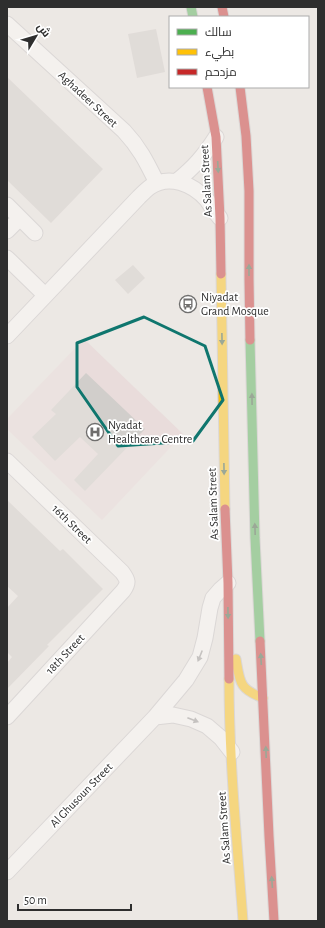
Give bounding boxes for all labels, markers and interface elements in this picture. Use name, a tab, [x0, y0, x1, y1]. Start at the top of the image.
north arrow	[16, 16, 56, 56]
legend	[169, 16, 309, 88]
text: ش	[34, 21, 52, 40]
text: سالك	[205, 26, 232, 38]
text: بطيء	[205, 46, 234, 62]
text: مزدحم	[205, 66, 237, 80]
street label: Aghadeer Street	[56, 69, 120, 129]
street label: As Salam Street	[198, 144, 214, 218]
one-way arrow	[214, 161, 221, 173]
one-way arrow	[246, 263, 252, 276]
place label: Niyadat Grand Mosque	[201, 291, 269, 317]
bus stop icon: Niyadat Grand Mosque	[178, 294, 198, 314]
one-way arrow	[219, 333, 225, 346]
one-way arrow	[248, 393, 255, 405]
place label: Nyadat Healthcare Centre	[108, 419, 192, 445]
hospital icon: Nyadat Healthcare Centre	[85, 422, 105, 442]
one-way arrow	[221, 463, 227, 476]
street label: As Salam Street	[206, 467, 220, 540]
street label: 16th Street	[50, 502, 94, 546]
one-way arrow	[252, 522, 258, 535]
one-way arrow	[225, 607, 232, 619]
street label: 18th Street	[44, 631, 87, 676]
one-way arrow	[196, 650, 202, 662]
one-way arrow	[258, 653, 265, 665]
one-way arrow	[187, 718, 199, 724]
one-way arrow	[262, 746, 269, 758]
street label: Al Ghusoun Street	[47, 760, 115, 829]
street label: As Salam Street	[215, 791, 233, 865]
one-way arrow	[268, 876, 275, 888]
scale bar	[18, 886, 131, 912]
text: 50 m	[24, 894, 47, 906]

